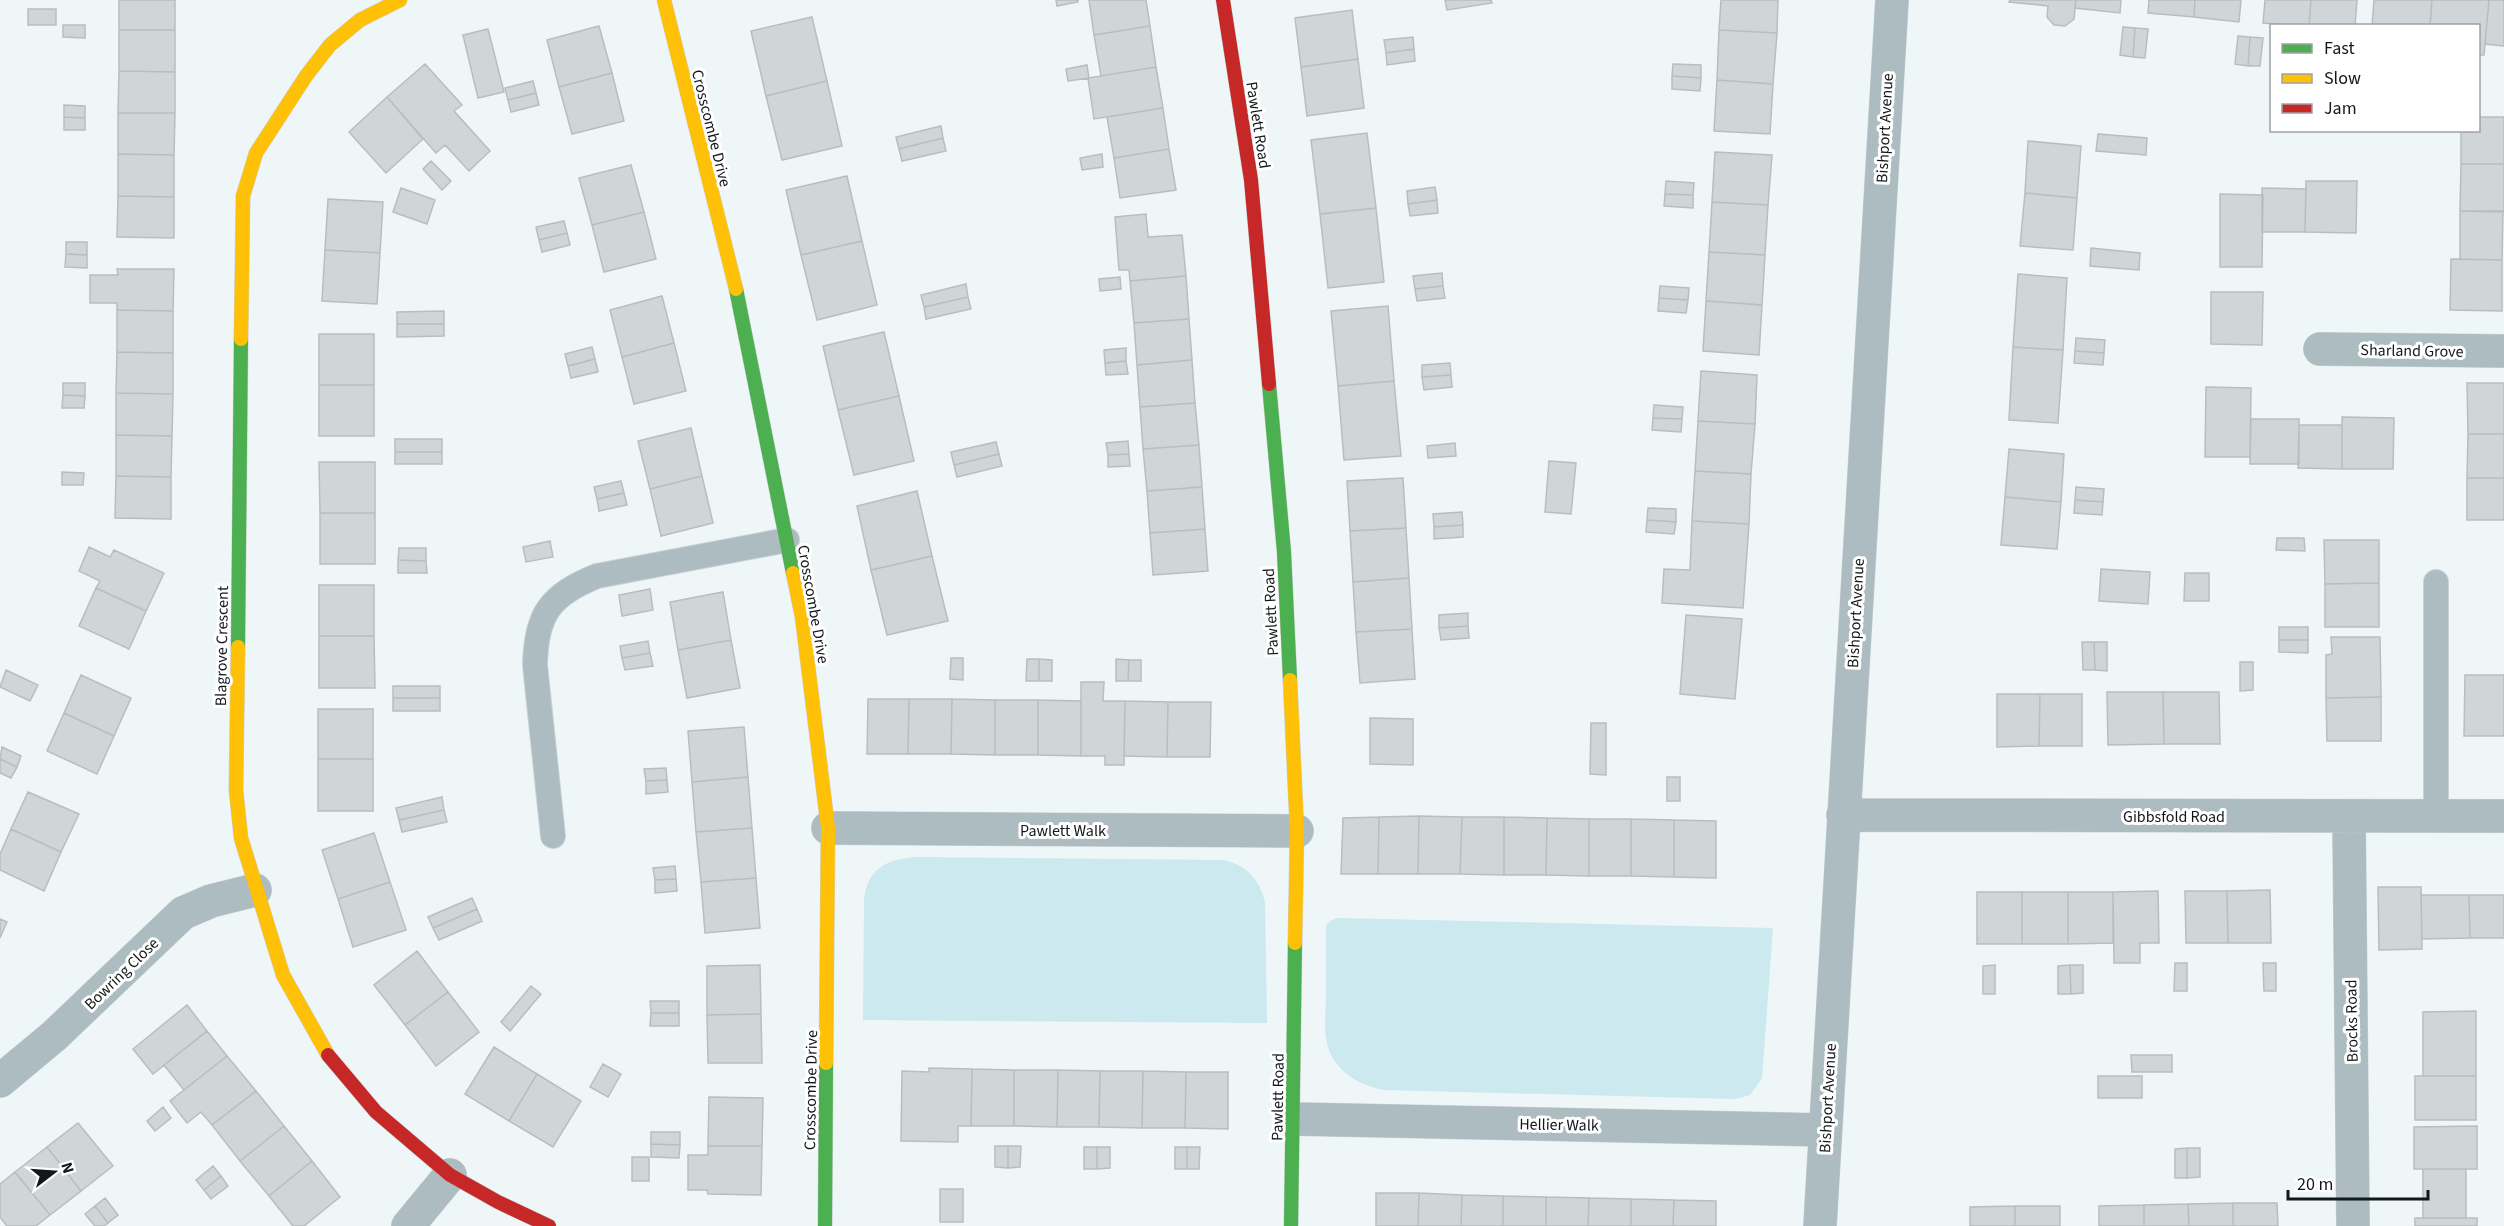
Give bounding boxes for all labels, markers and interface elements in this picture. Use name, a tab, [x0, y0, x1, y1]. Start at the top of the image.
legend	[2270, 24, 2480, 132]
text: Fast	[2324, 36, 2355, 61]
text: Slow	[2324, 66, 2361, 91]
street label: Crosscombe Drive	[686, 67, 736, 189]
street label: Bishport Avenue	[1871, 73, 1899, 183]
street label: Pawlett Road	[1240, 80, 1276, 170]
text: Jam	[2324, 96, 2357, 121]
street label: Sharland Grove	[2360, 339, 2464, 363]
street label: Crosscombe Drive	[792, 543, 834, 665]
street label: Bishport Avenue	[1842, 558, 1870, 668]
street label: Pawlett Road	[1258, 568, 1284, 656]
street label: Blagrove Crescent	[210, 585, 234, 706]
street label: Gibbsfold Road	[2123, 806, 2225, 828]
street label: Pawlett Walk	[1020, 820, 1106, 842]
street label: Bowring Close	[80, 933, 164, 1015]
street label: Brocks Road	[2340, 979, 2364, 1063]
street label: Crosscombe Drive	[799, 1030, 823, 1150]
street label: Bishport Avenue	[1814, 1043, 1842, 1153]
street label: Pawlett Road	[1266, 1053, 1290, 1141]
street label: Hellier Walk	[1519, 1113, 1599, 1137]
north arrow	[24, 1142, 84, 1202]
text: N	[55, 1160, 79, 1176]
scale bar	[2288, 1163, 2428, 1201]
text: 20 m	[2297, 1172, 2333, 1197]

